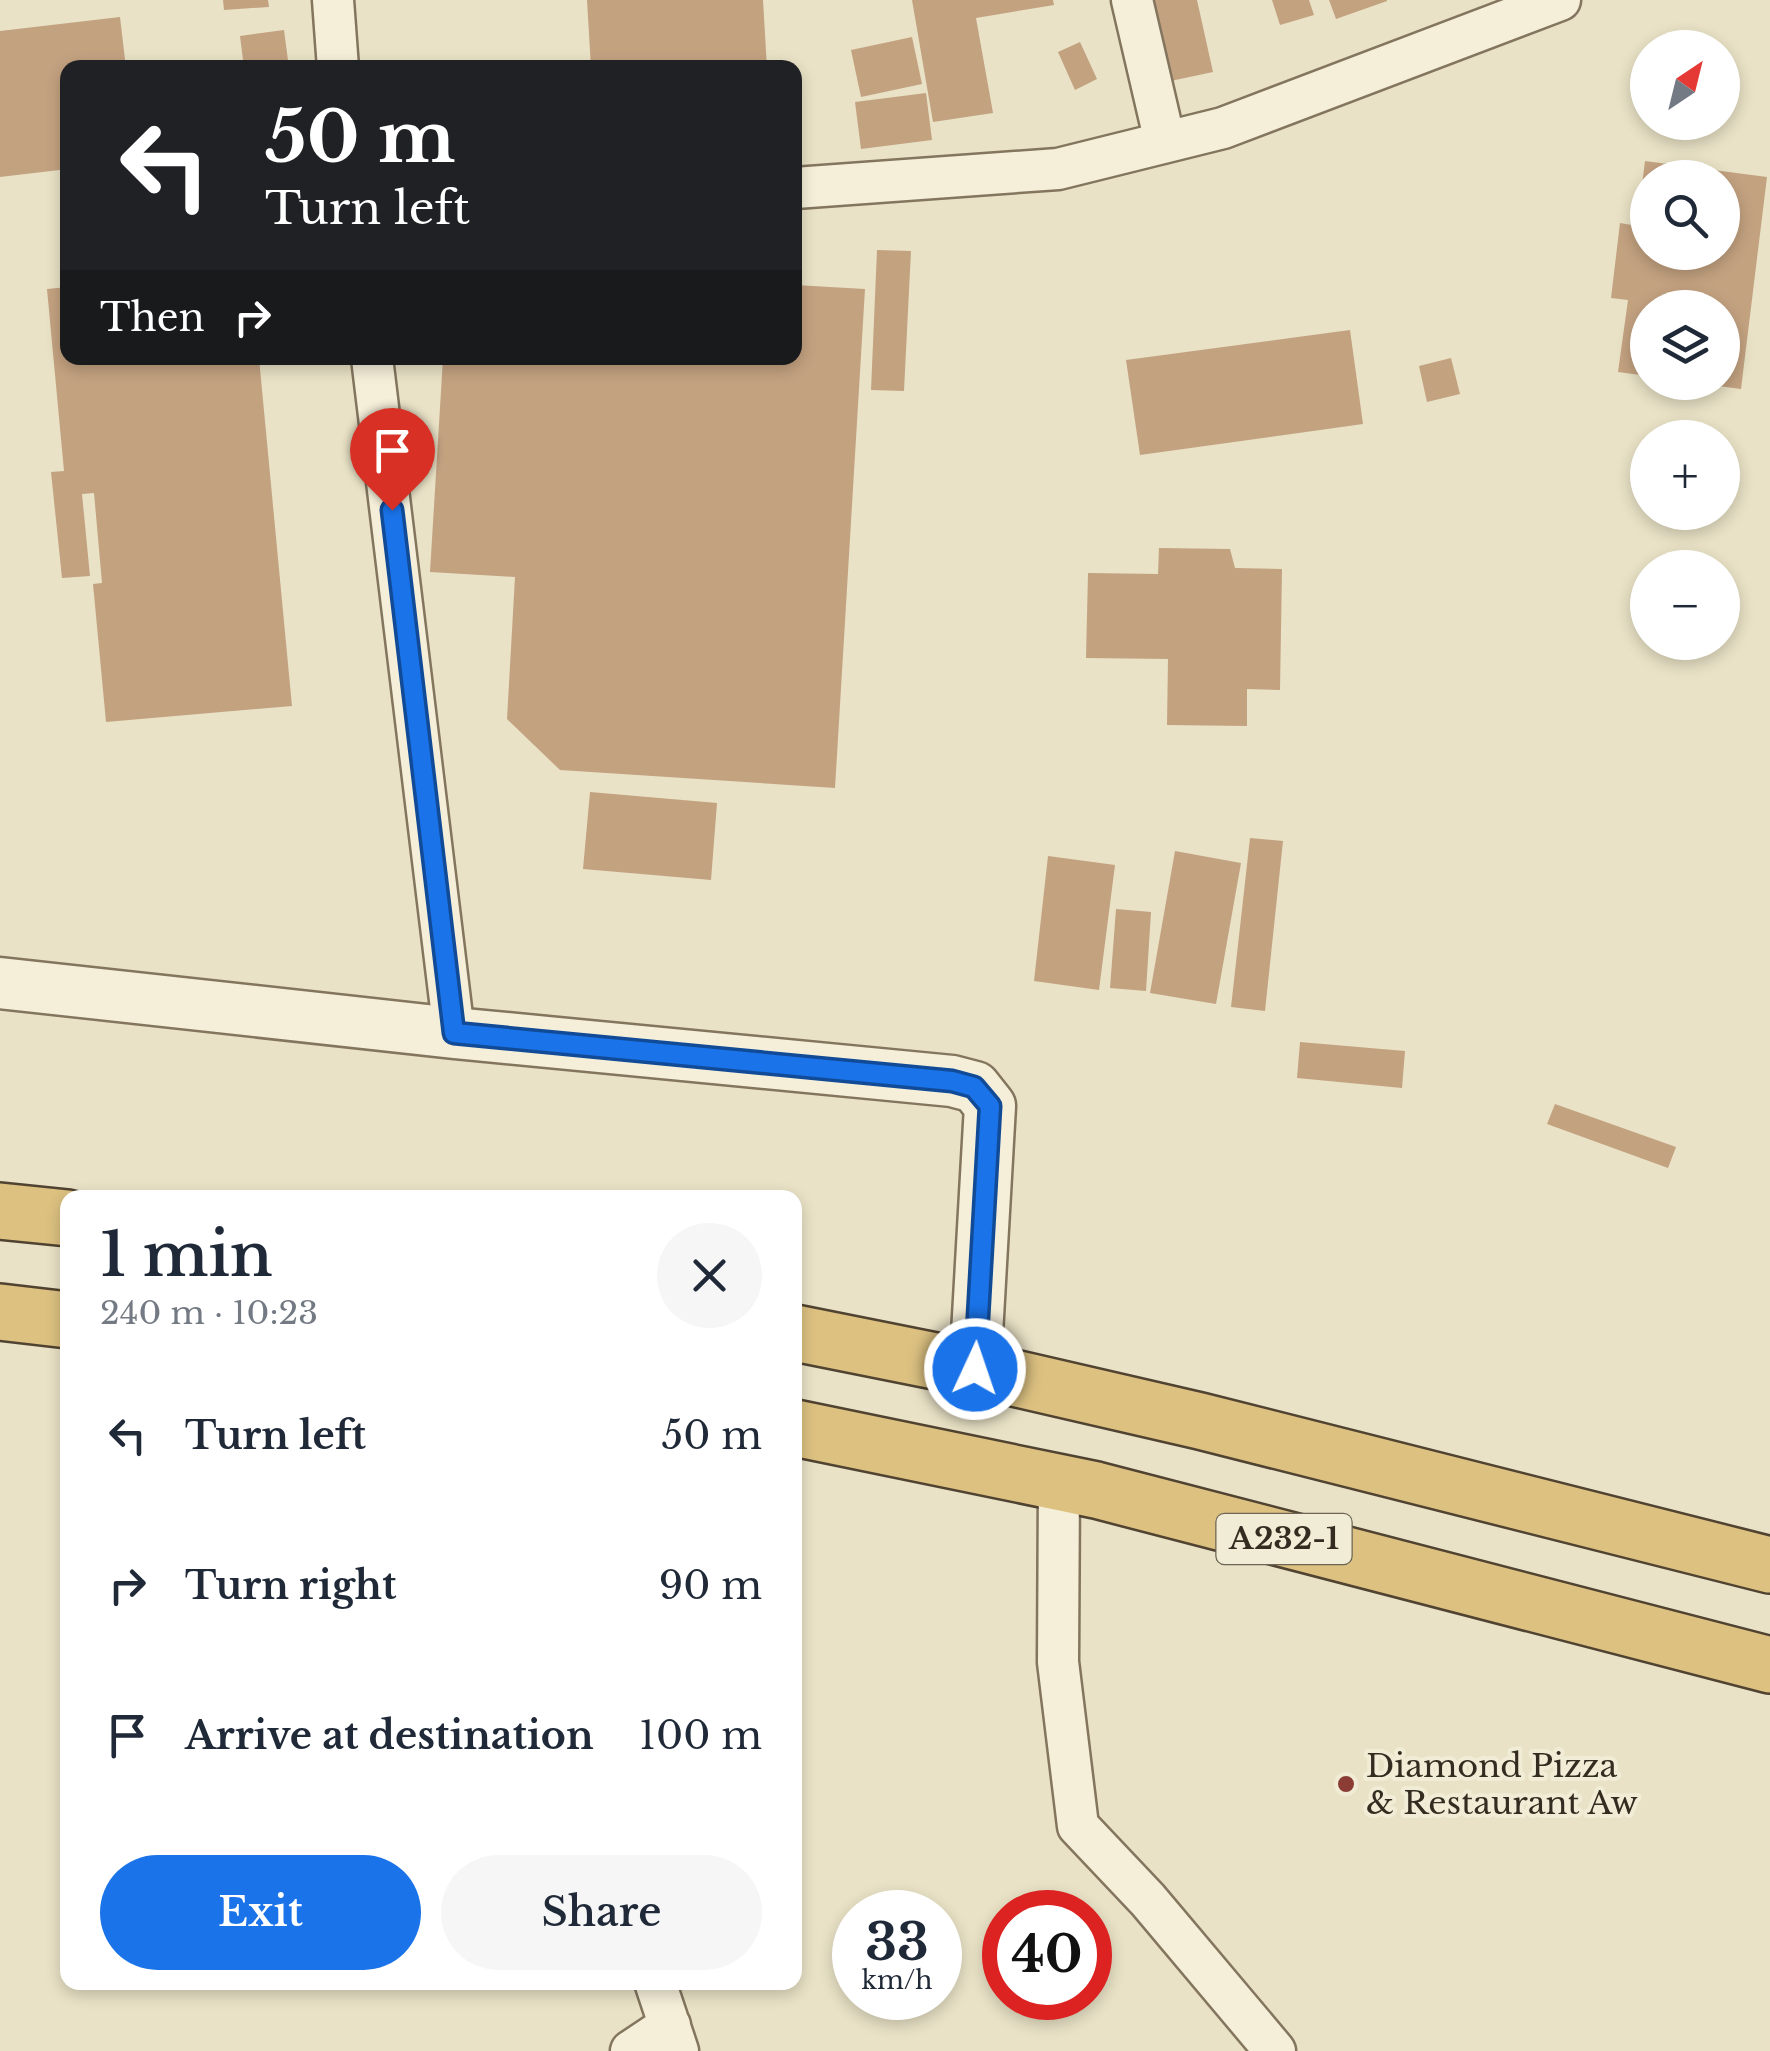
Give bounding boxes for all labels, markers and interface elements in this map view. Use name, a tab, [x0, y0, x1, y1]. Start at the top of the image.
north arrow	[1630, 30, 1740, 140]
map controls	[1630, 30, 1740, 660]
text: 50 m	[265, 94, 456, 181]
icon: left	[100, 100, 230, 230]
button: search	[1630, 160, 1740, 270]
text: Turn left	[265, 180, 470, 236]
icon: right	[225, 290, 280, 345]
button: layers	[1630, 290, 1740, 400]
text: Then	[100, 294, 205, 341]
pin	[350, 408, 435, 511]
button: +	[1630, 420, 1740, 530]
icon: arrive	[365, 423, 420, 478]
button: −	[1630, 550, 1740, 660]
text: 1 min	[100, 1218, 273, 1292]
button: close	[657, 1223, 762, 1328]
text: 240 m · 10:23	[100, 1293, 318, 1333]
position arrow	[923, 1317, 1027, 1421]
icon: left	[100, 1408, 155, 1463]
text: Turn left	[185, 1412, 366, 1459]
text: 50 m	[662, 1412, 762, 1459]
road number: A232-1	[1216, 1514, 1352, 1564]
icon: right	[100, 1558, 155, 1613]
text: Turn right	[185, 1562, 396, 1609]
text: 90 m	[659, 1562, 762, 1609]
icon: arrive	[100, 1708, 155, 1763]
text: Arrive at destination	[185, 1712, 594, 1759]
text: 100 m	[639, 1712, 762, 1759]
place label: Diamond Pizza & Restaurant Aw	[1366, 1746, 1638, 1823]
marker: Diamond Pizza & Restaurant Aw	[1335, 1773, 1357, 1795]
button: Exit	[100, 1855, 421, 1970]
button: Share	[441, 1855, 762, 1970]
speed limit sign: 40	[982, 1890, 1112, 2020]
text: 33	[865, 1911, 929, 1974]
text: km/h	[862, 1965, 932, 1996]

